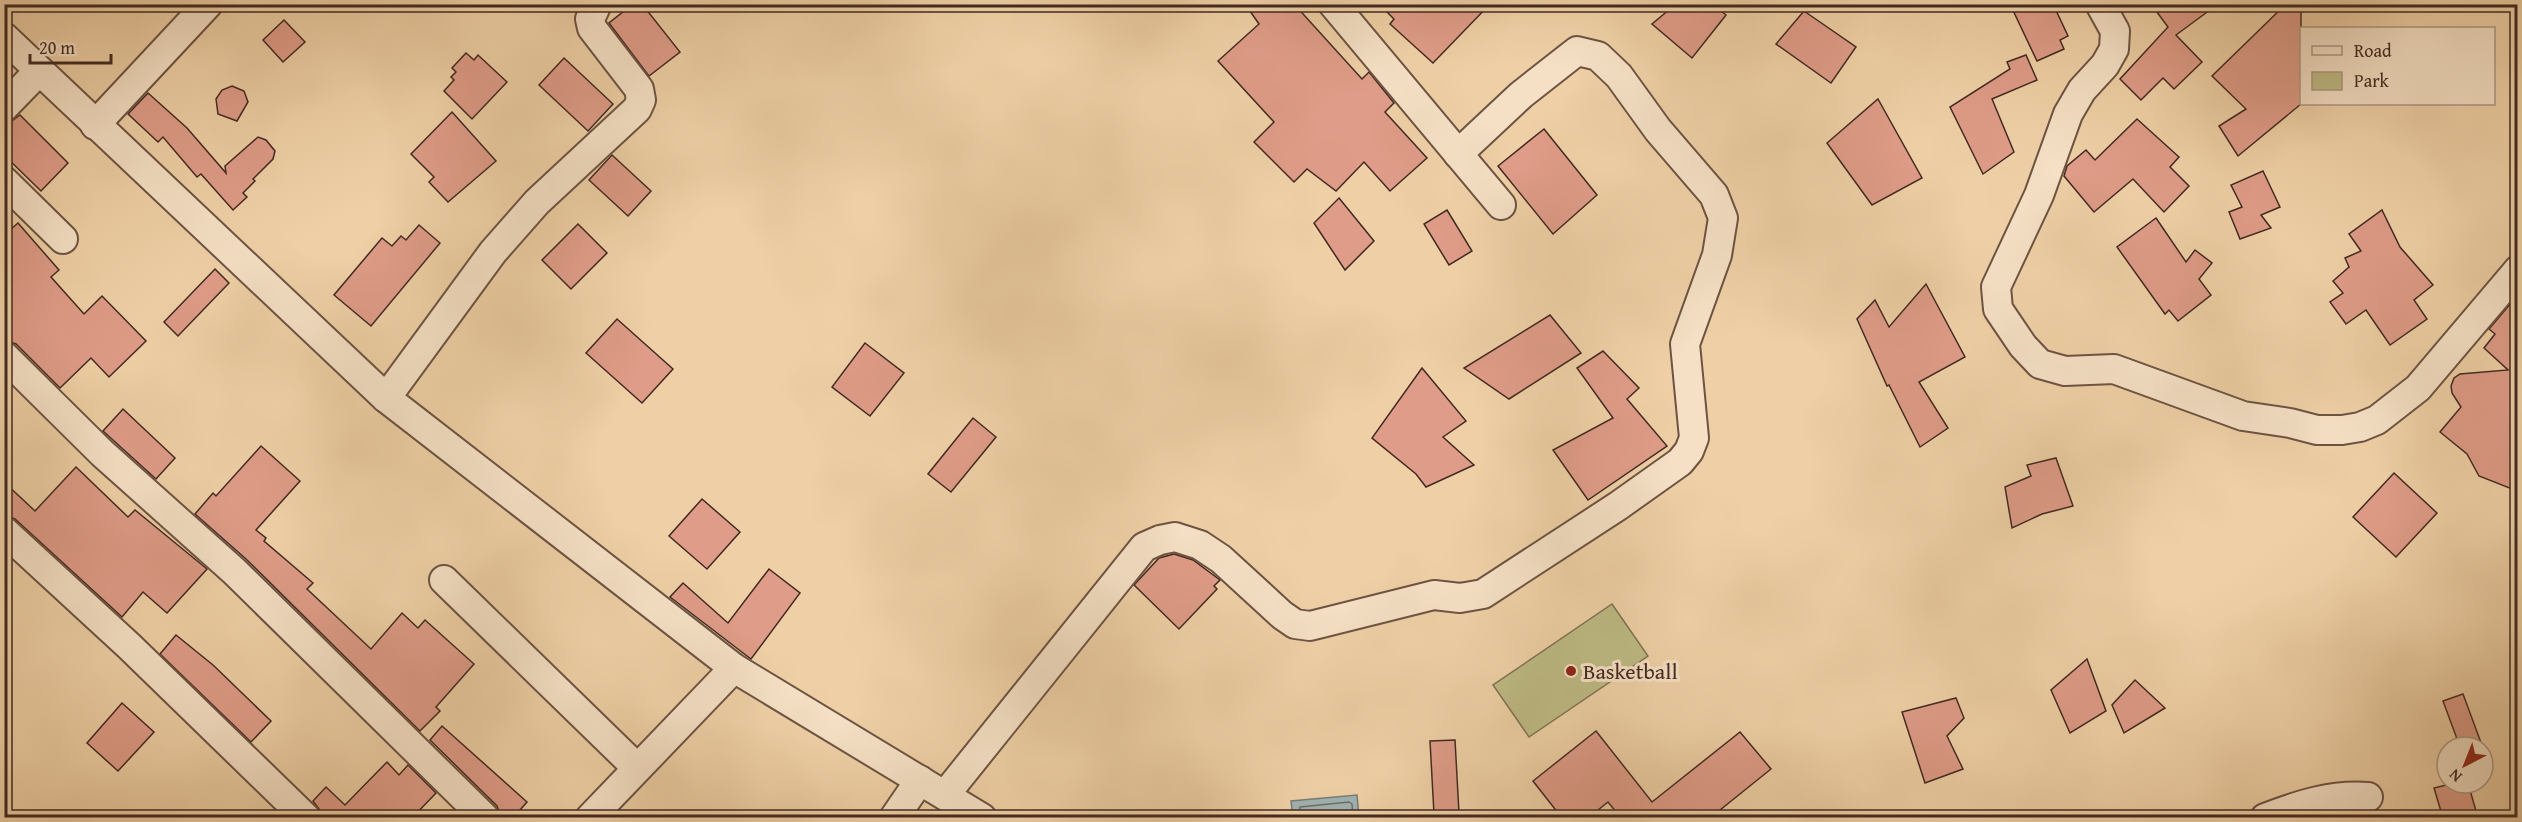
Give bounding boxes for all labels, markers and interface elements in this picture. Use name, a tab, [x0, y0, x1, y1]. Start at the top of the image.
scale bar	[30, 27, 111, 65]
legend	[2300, 27, 2495, 105]
text: 20 m	[39, 34, 75, 61]
text: Road	[2354, 37, 2392, 64]
text: Park	[2354, 67, 2390, 94]
place label: Basketball	[1583, 655, 1678, 687]
marker: Basketball	[1564, 664, 1578, 678]
north arrow	[2435, 735, 2495, 795]
text: N	[2443, 763, 2467, 789]

